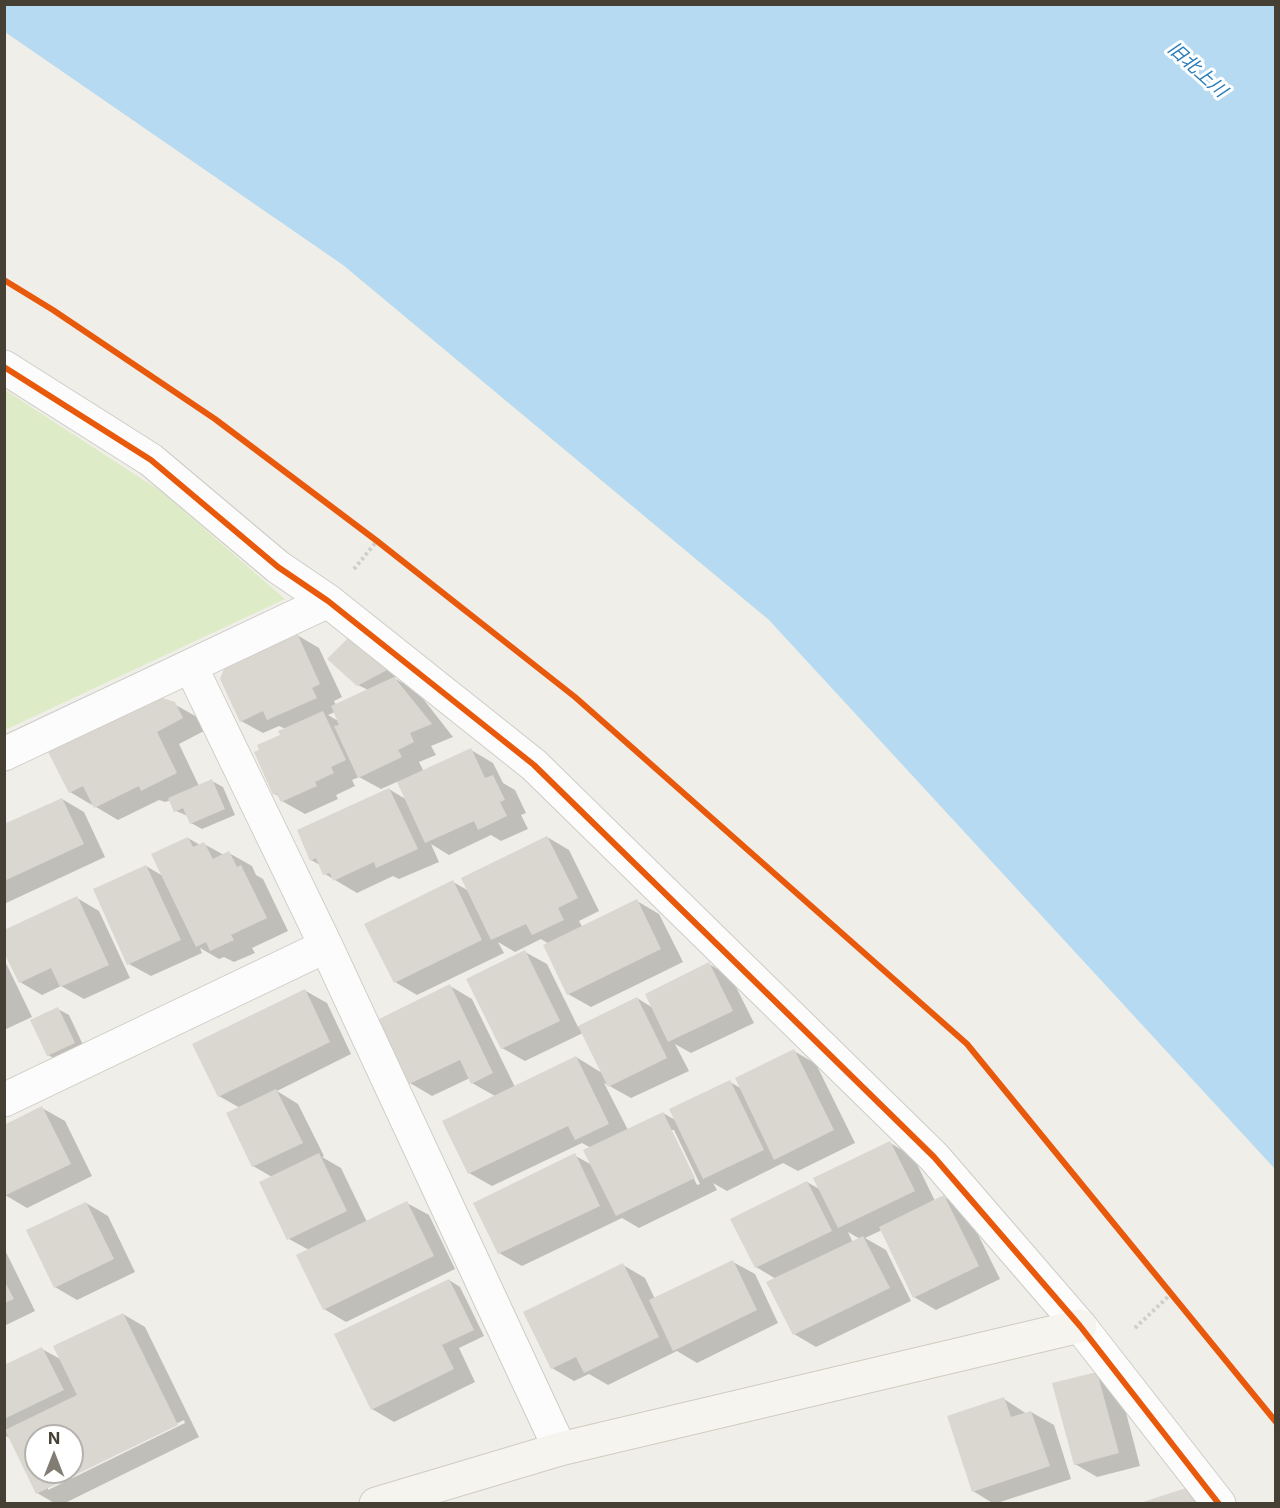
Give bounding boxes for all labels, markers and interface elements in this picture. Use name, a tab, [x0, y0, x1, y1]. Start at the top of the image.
water label: 旧北上川	[1163, 38, 1231, 102]
north arrow	[24, 1424, 84, 1484]
text: N	[48, 1428, 60, 1448]

